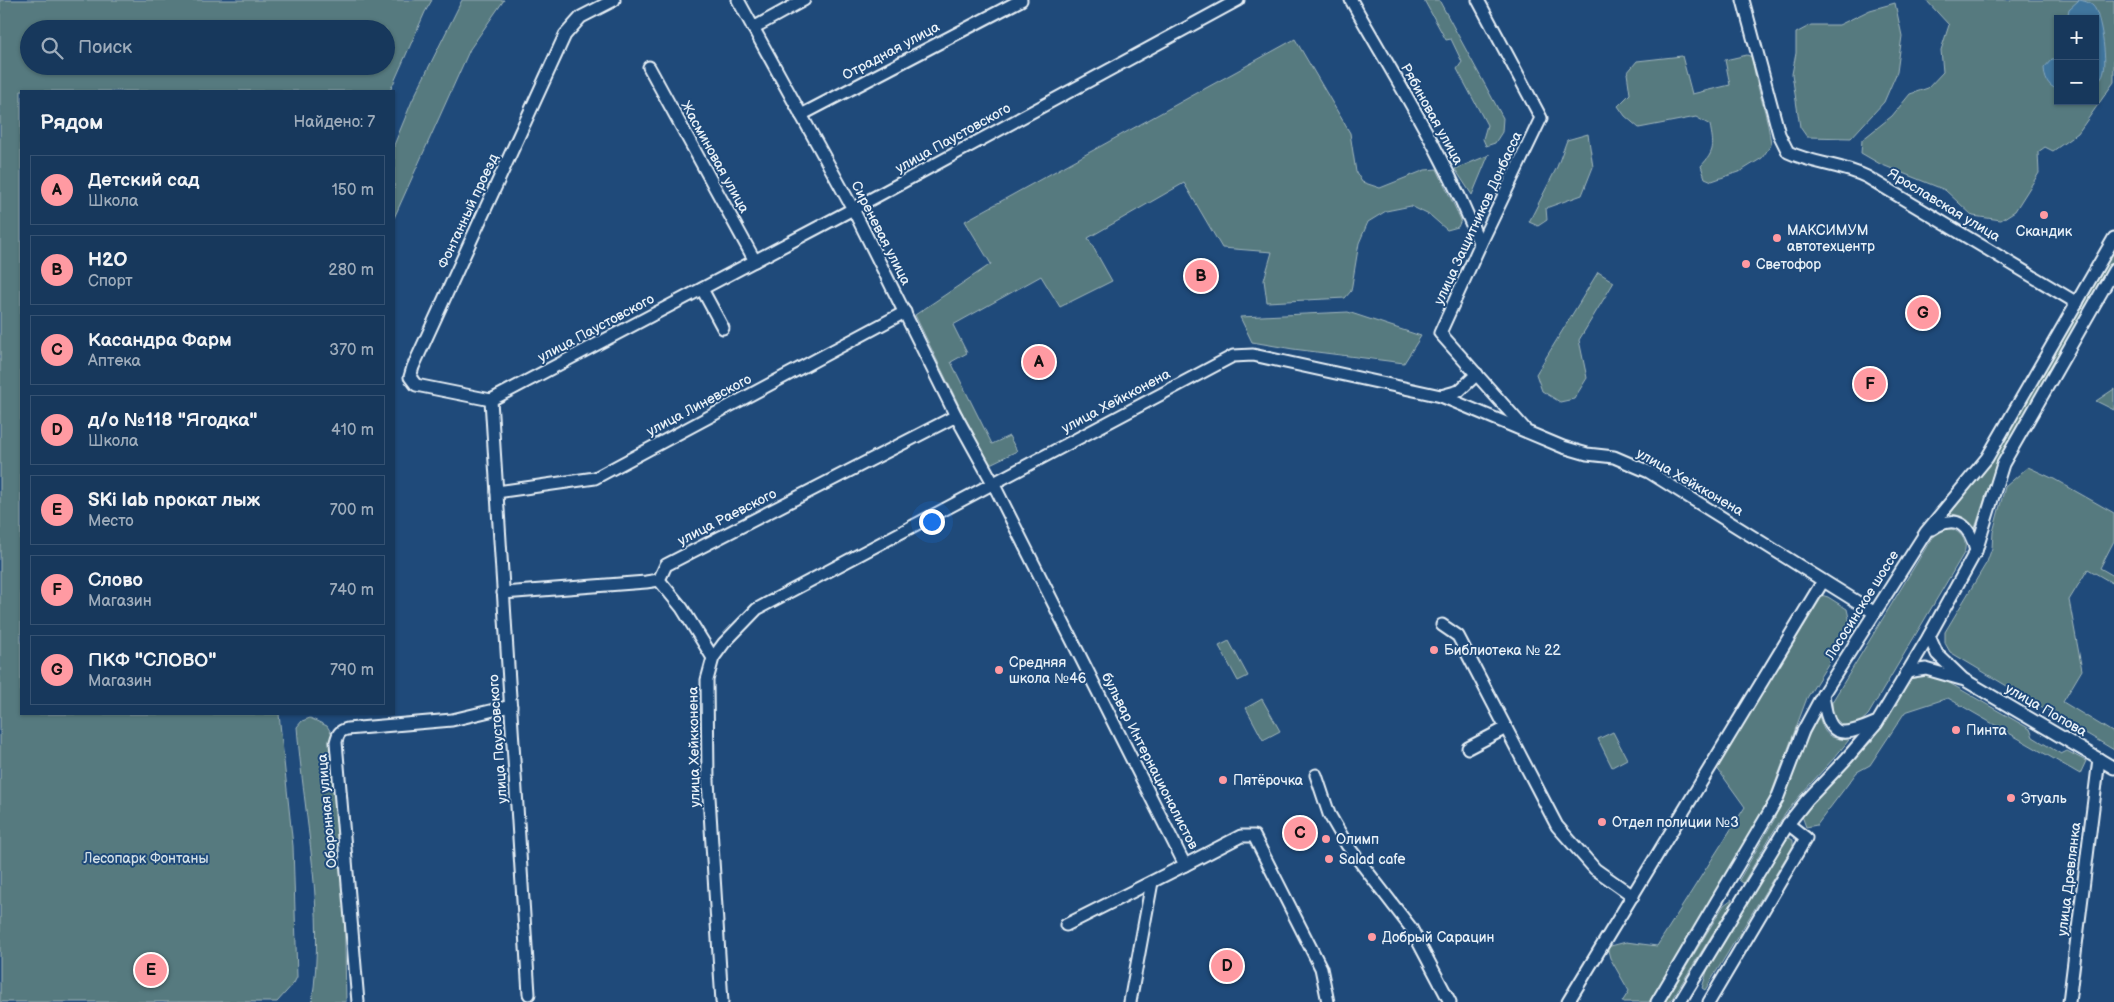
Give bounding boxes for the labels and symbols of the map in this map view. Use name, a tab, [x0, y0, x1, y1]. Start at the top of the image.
street label: Отрадная улица	[839, 18, 943, 84]
street label: Рябиновая улица	[1397, 60, 1467, 168]
street label: Жасминовая улица	[677, 98, 753, 217]
street label: улица Паустовского	[892, 99, 1014, 177]
street label: улица Защитников Донбасса	[1430, 128, 1526, 307]
street label: Фонтанный проезд	[434, 151, 502, 271]
street label: Ярославская улица	[1885, 165, 2004, 246]
street label: Сиреневая улица	[847, 178, 915, 289]
marker: Скандик	[2038, 209, 2050, 221]
place label: МАКСИМУМ автотехцентр	[1787, 222, 1875, 255]
place label: Скандик	[2016, 223, 2073, 240]
marker: МАКСИМУМ автотехцентр	[1771, 232, 1783, 244]
place label: Светофор	[1756, 256, 1821, 273]
pin: B	[1185, 257, 1217, 295]
marker: Светофор	[1740, 258, 1752, 270]
street label: улица Паустовского	[535, 290, 657, 366]
pin: G	[1907, 294, 1939, 332]
pin: A	[1023, 343, 1055, 381]
street label: улица Хейкконена	[1059, 365, 1174, 437]
pin: F	[1854, 365, 1886, 403]
street label: улица Линевского	[644, 370, 754, 440]
street label: улица Хейкконена	[1633, 444, 1747, 520]
street label: улица Раевского	[675, 485, 779, 549]
your location	[919, 509, 945, 535]
street label: Лососинское шоссе	[1821, 547, 1903, 664]
place label: Библиотека № 22	[1444, 642, 1562, 659]
marker: Библиотека № 22	[1428, 644, 1440, 656]
place label: Средняя школа №46	[1009, 654, 1087, 687]
marker: Средняя школа №46	[993, 664, 1005, 676]
street label: бульвар Интернационалистов	[1098, 670, 1202, 853]
street label: улица Паустовского	[485, 674, 511, 804]
street label: улица Попова	[2002, 680, 2090, 741]
street label: улица Хейкконена	[684, 686, 704, 807]
place label: Пинта	[1966, 722, 2007, 739]
marker: Пинта	[1950, 724, 1962, 736]
street label: Оборонная улица	[313, 752, 340, 869]
place label: Пятёрочка	[1233, 772, 1304, 789]
marker: Пятёрочка	[1217, 774, 1229, 786]
place label: Этуаль	[2021, 790, 2067, 807]
marker: Этуаль	[2005, 792, 2017, 804]
pin: C	[1284, 814, 1316, 852]
place label: Отдел полиции №3	[1612, 814, 1739, 831]
marker: Отдел полиции №3	[1596, 816, 1608, 828]
street label: улица Древлянка	[2054, 820, 2085, 937]
place label: Олимп	[1336, 831, 1379, 848]
marker: Олимп	[1320, 833, 1332, 845]
park label: Лесопарк Фонтаны	[83, 850, 208, 867]
place label: Salad cafe	[1339, 851, 1406, 868]
marker: Salad cafe	[1323, 853, 1335, 865]
place label: Добрый Сарацин	[1382, 929, 1495, 946]
marker: Добрый Сарацин	[1366, 931, 1378, 943]
pin: D	[1211, 947, 1243, 985]
pin: E	[135, 951, 167, 989]

